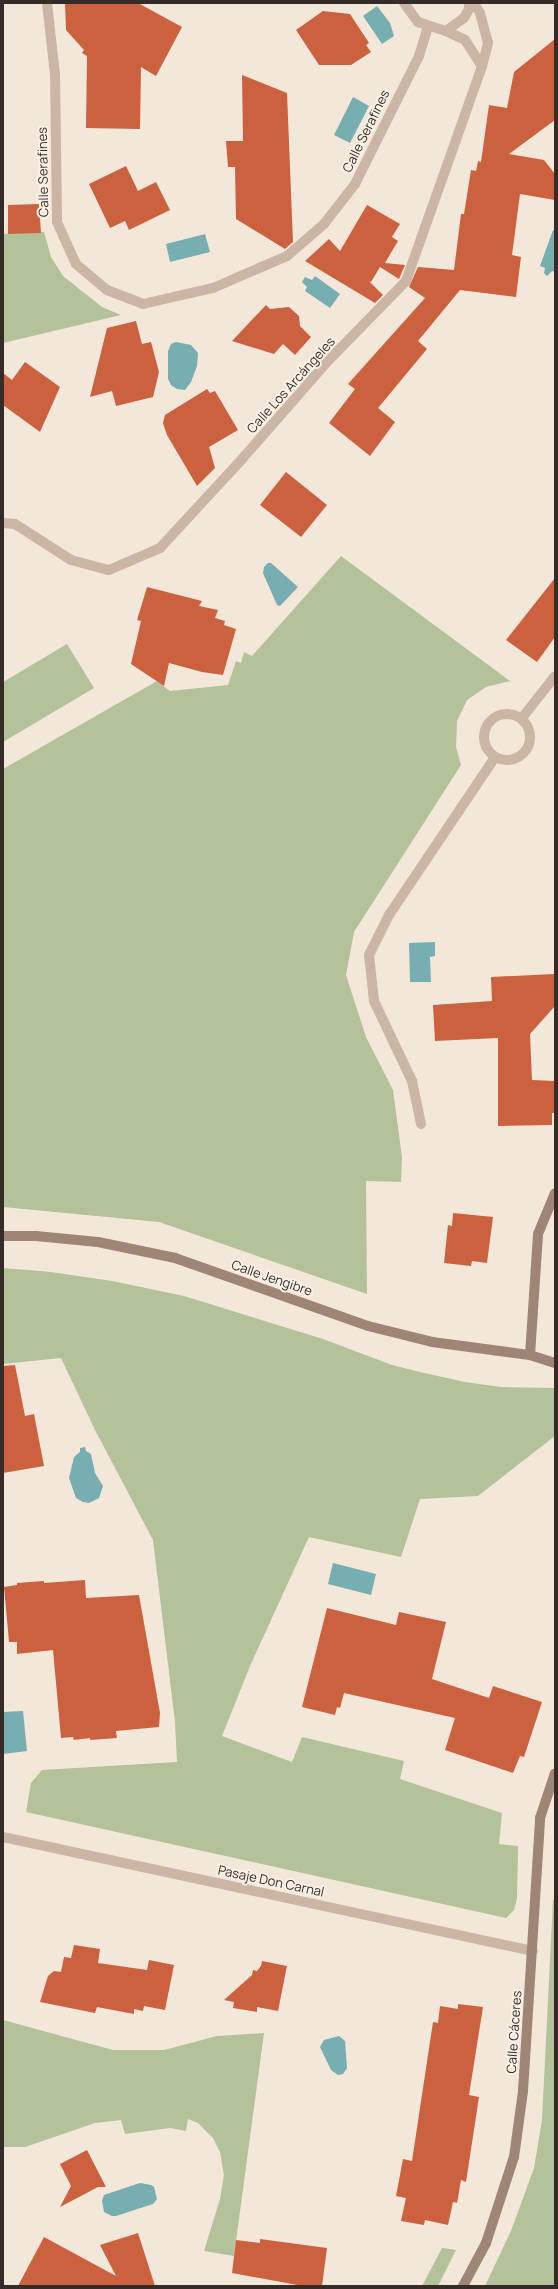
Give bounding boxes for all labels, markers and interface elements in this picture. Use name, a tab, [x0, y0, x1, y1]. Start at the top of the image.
street label: Calle Serafines	[339, 87, 393, 175]
street label: Calle Serafines	[34, 127, 52, 217]
street label: Calle Los Arcángeles	[244, 334, 338, 436]
street label: Calle Jengibre	[230, 1257, 314, 1299]
street label: Pasaje Don Carnal	[216, 1862, 326, 1900]
street label: Calle Cáceres	[503, 1990, 525, 2074]

